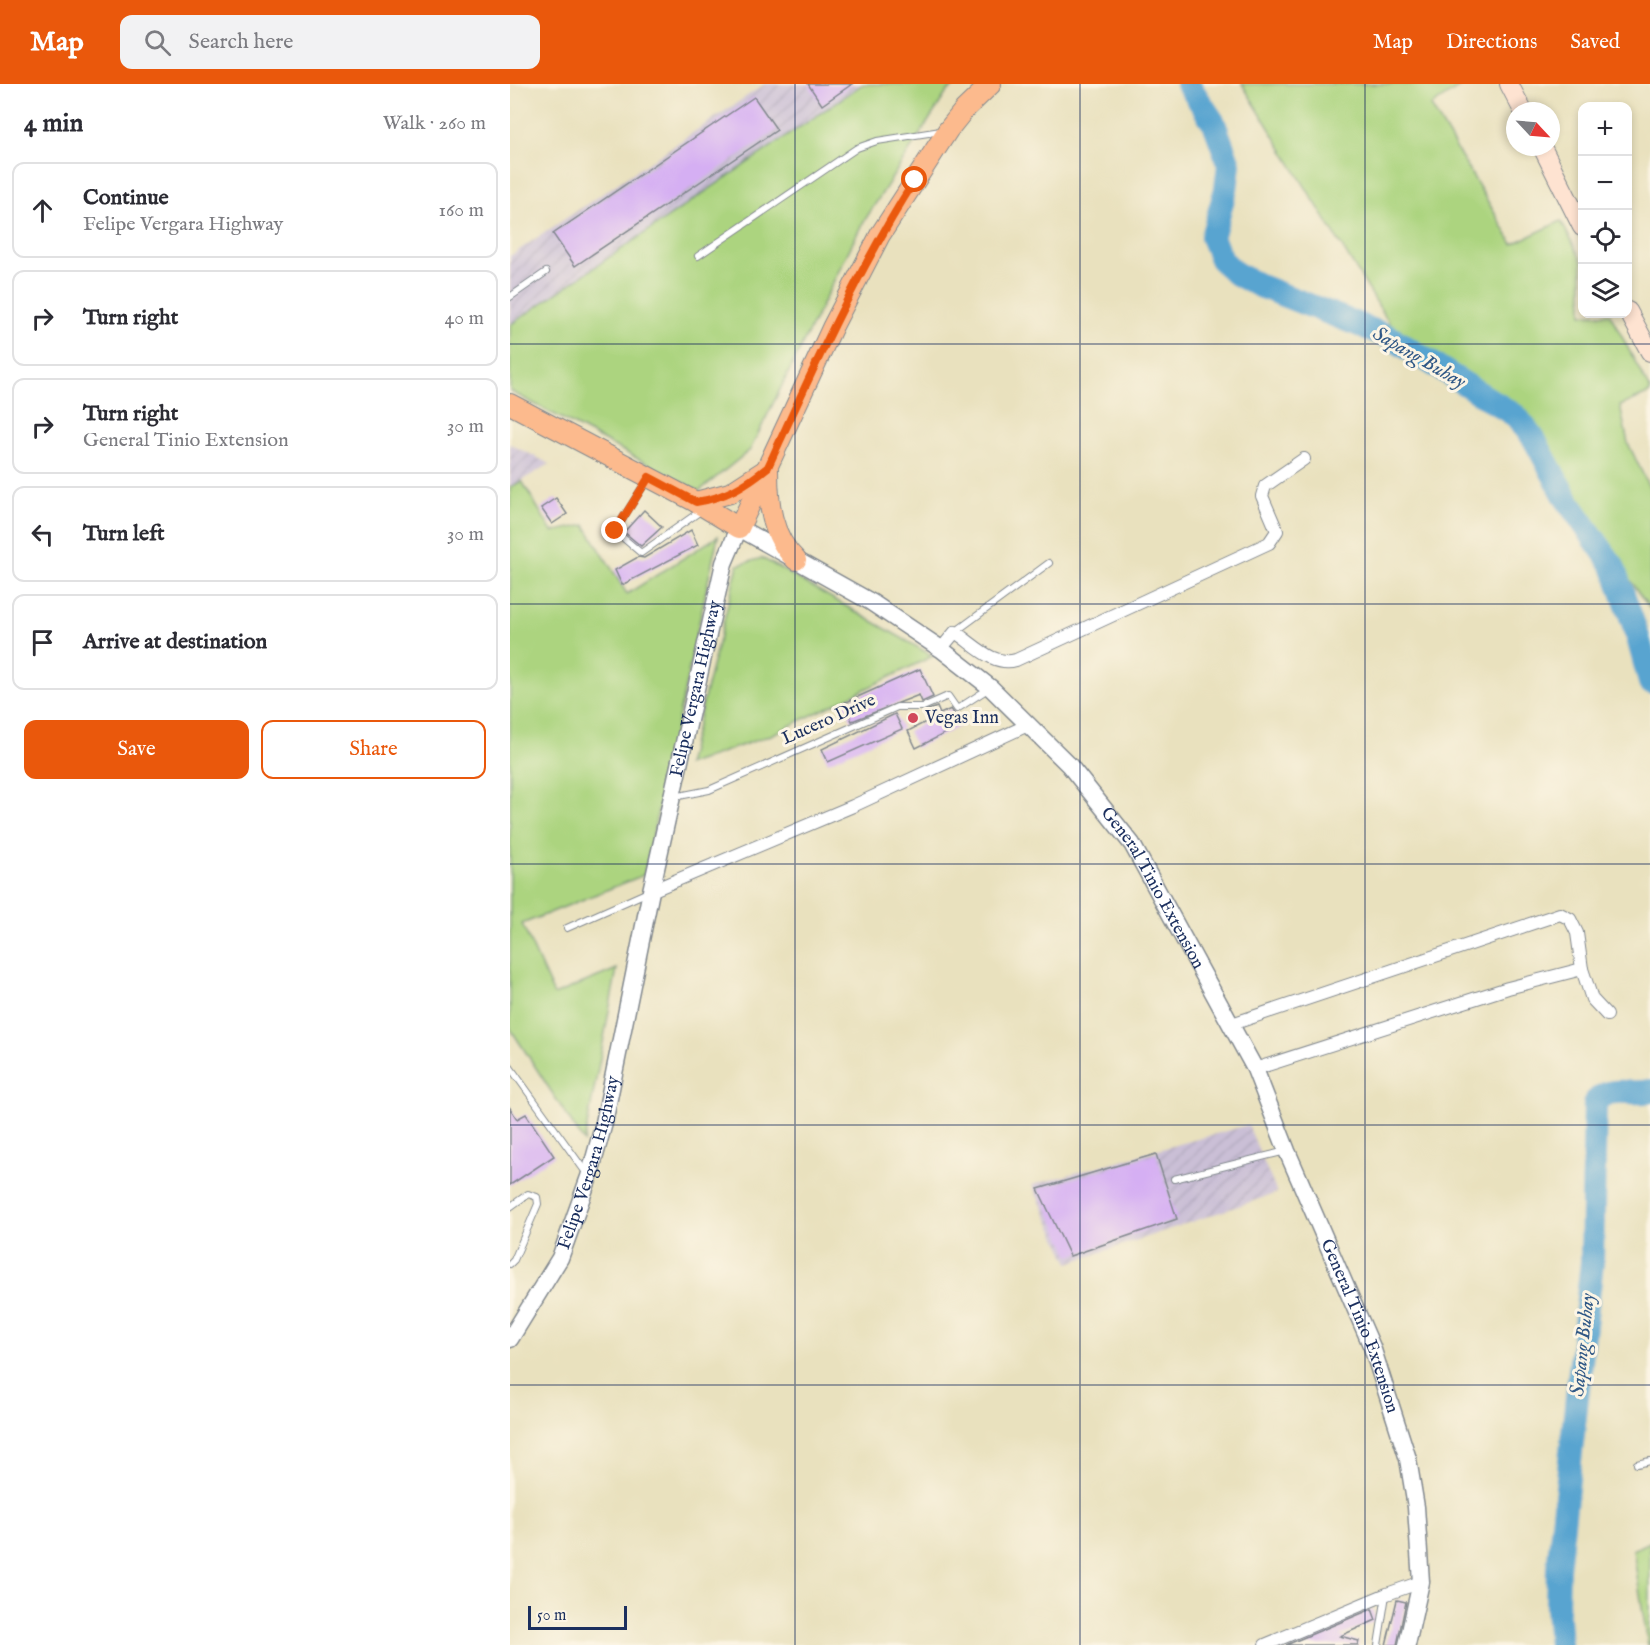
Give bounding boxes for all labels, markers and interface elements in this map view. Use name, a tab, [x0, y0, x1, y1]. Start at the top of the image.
search box	[120, 15, 540, 69]
text: Map	[30, 25, 84, 60]
icon: search	[141, 26, 174, 59]
text: Search here	[189, 28, 293, 56]
text: Map	[1373, 29, 1413, 56]
text: Directions	[1446, 29, 1537, 56]
text: Saved	[1570, 29, 1620, 56]
north arrow	[1506, 102, 1560, 156]
map controls	[1578, 102, 1632, 318]
button: +	[1578, 102, 1632, 156]
text: 4 min	[24, 107, 83, 140]
text: Walk · 260 m	[383, 111, 486, 136]
button: −	[1578, 156, 1632, 210]
route start	[901, 166, 927, 192]
text: Continue	[83, 184, 169, 212]
icon: ahead	[26, 194, 59, 227]
text: 160 m	[438, 198, 484, 223]
button: locate	[1578, 210, 1632, 264]
text: Felipe Vergara Highway	[83, 212, 283, 237]
button: layers	[1578, 264, 1632, 318]
icon: right	[26, 302, 59, 335]
text: Turn right	[83, 304, 178, 332]
text: 40 m	[445, 306, 484, 331]
water label: Sapang Buhay	[1367, 321, 1470, 396]
text: Turn right	[83, 400, 178, 428]
icon: right	[26, 410, 59, 443]
text: 30 m	[447, 414, 484, 439]
text: General Tinio Extension	[83, 428, 289, 453]
route end	[601, 517, 627, 543]
icon: left	[26, 518, 59, 551]
text: Turn left	[83, 520, 165, 548]
text: 30 m	[447, 522, 484, 547]
street label: Felipe Vergara Highway	[665, 598, 727, 780]
icon: arrive	[26, 626, 59, 659]
text: Arrive at destination	[83, 628, 267, 656]
street label: Lucero Drive	[779, 689, 879, 751]
place label: Vegas Inn	[924, 707, 999, 730]
marker: Vegas Inn	[906, 711, 920, 725]
button: Save	[24, 720, 249, 779]
button: Share	[261, 720, 486, 779]
street label: General Tinio Extension	[1095, 802, 1210, 973]
street label: Felipe Vergara Highway	[552, 1074, 625, 1253]
street label: General Tinio Extension	[1315, 1236, 1404, 1416]
water label: Sapang Buhay	[1565, 1292, 1602, 1398]
scale bar	[528, 1603, 627, 1630]
text: 50 m	[537, 1606, 566, 1626]

